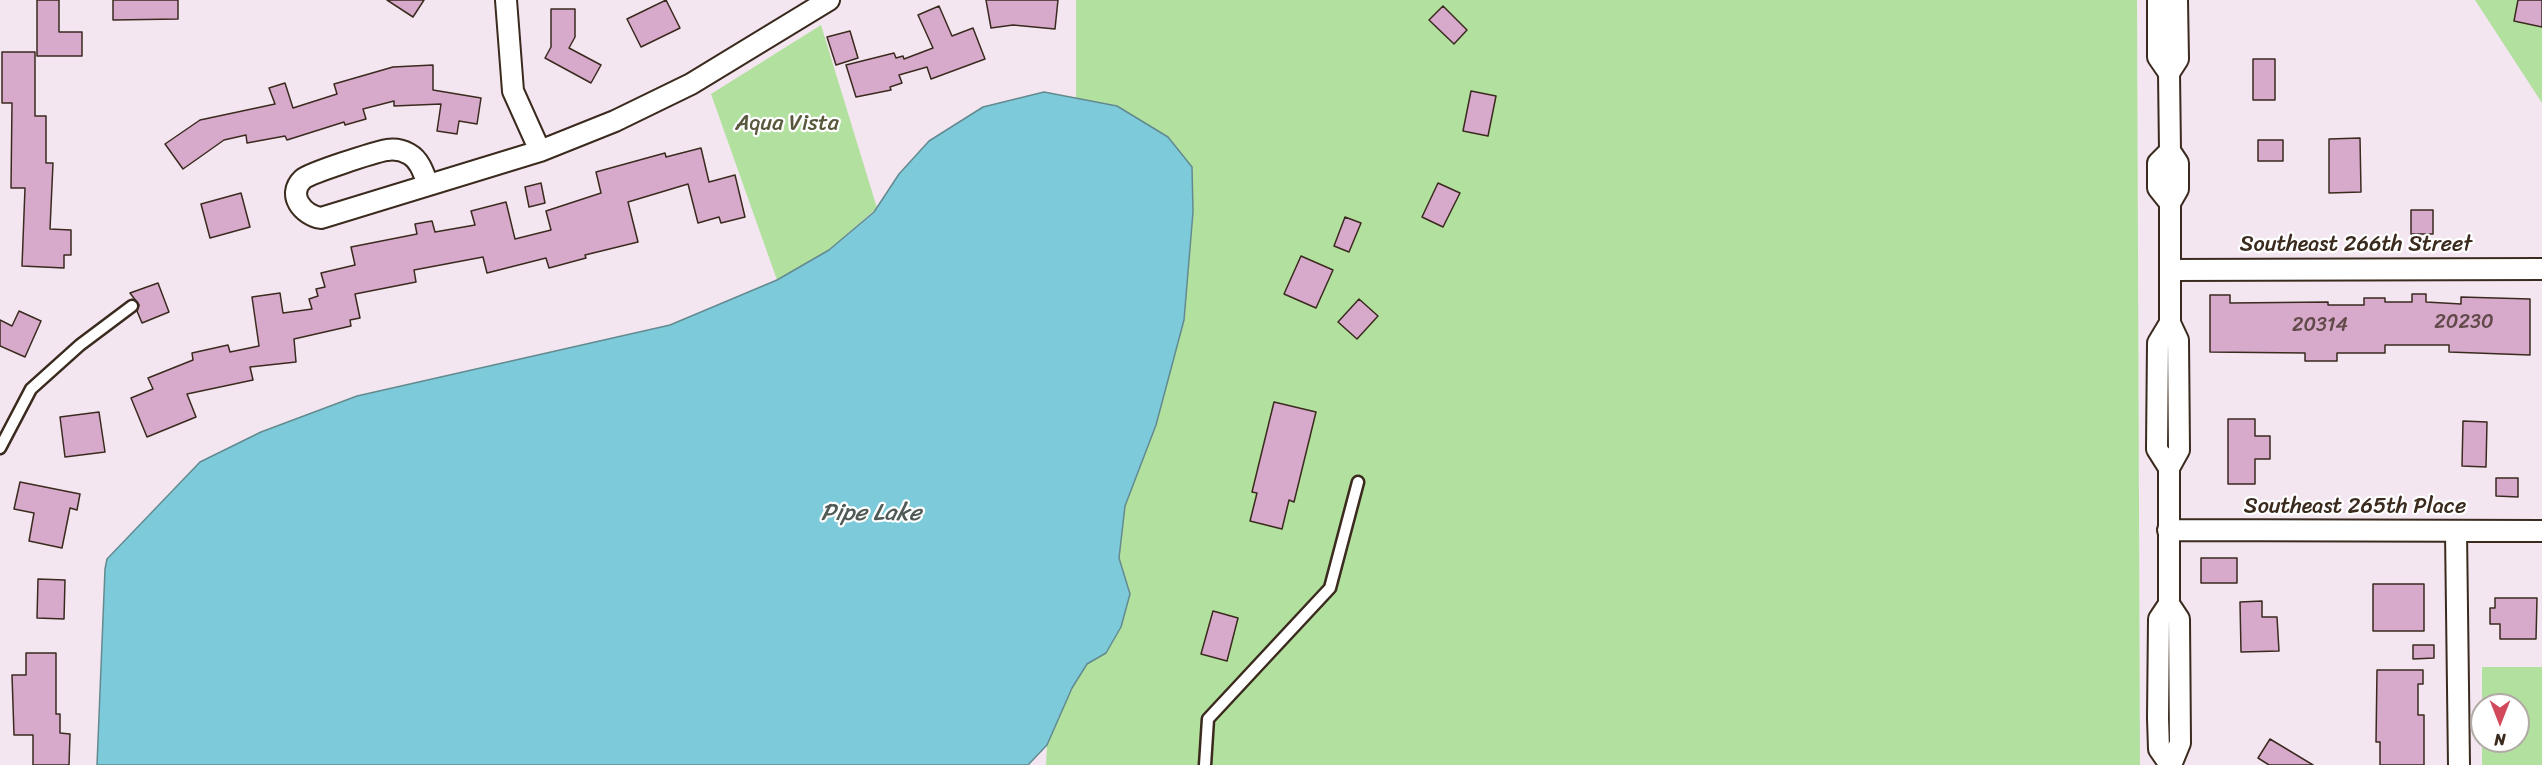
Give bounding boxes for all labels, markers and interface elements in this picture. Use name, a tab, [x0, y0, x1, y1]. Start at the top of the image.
park label: Aqua Vista	[735, 111, 839, 137]
street label: Southeast 266th Street	[2240, 232, 2472, 258]
house number: 20230	[2434, 311, 2494, 335]
house number: 20314	[2292, 314, 2348, 338]
street label: Southeast 265th Place	[2244, 494, 2466, 520]
water label: Pipe Lake	[821, 500, 921, 528]
north arrow	[2470, 693, 2530, 753]
text: N	[2494, 725, 2506, 754]

